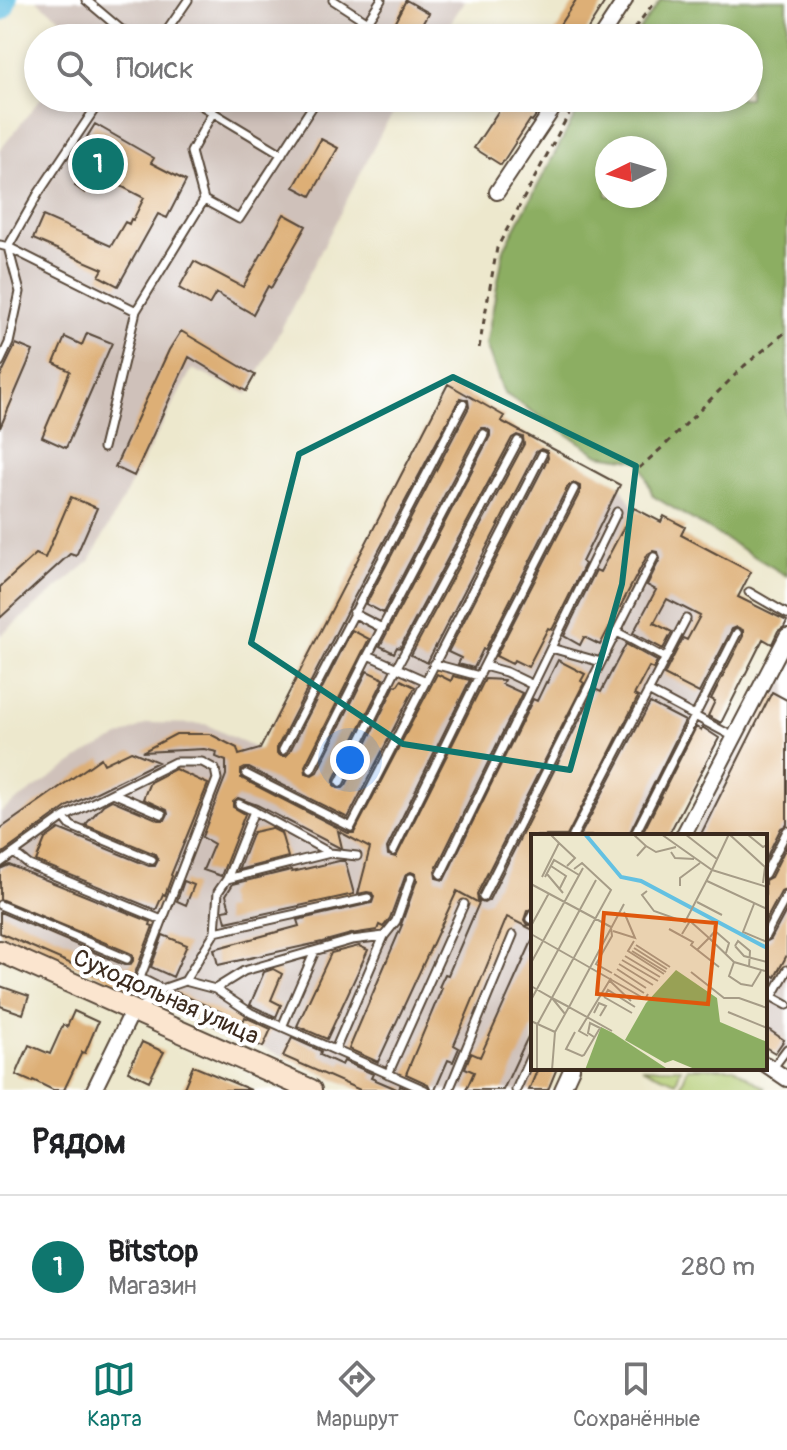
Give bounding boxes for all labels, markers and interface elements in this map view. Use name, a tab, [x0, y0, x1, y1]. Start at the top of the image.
search box	[24, 24, 763, 112]
icon: search	[52, 46, 96, 90]
text: Поиск	[116, 50, 194, 87]
pin: 1	[72, 134, 124, 194]
north arrow	[595, 136, 667, 208]
your location	[330, 740, 370, 780]
inset map	[531, 834, 767, 1070]
street label: Суходольная улица	[69, 943, 263, 1051]
text: Рядом	[32, 1121, 126, 1164]
text: Bitstop	[108, 1233, 198, 1270]
text: 1	[53, 1251, 63, 1283]
text: 280 m	[681, 1251, 755, 1283]
text: Магазин	[108, 1270, 197, 1302]
tab: Карта	[87, 1357, 142, 1433]
tab: Маршрут	[316, 1357, 399, 1433]
tab: Сохранённые	[573, 1357, 700, 1433]

